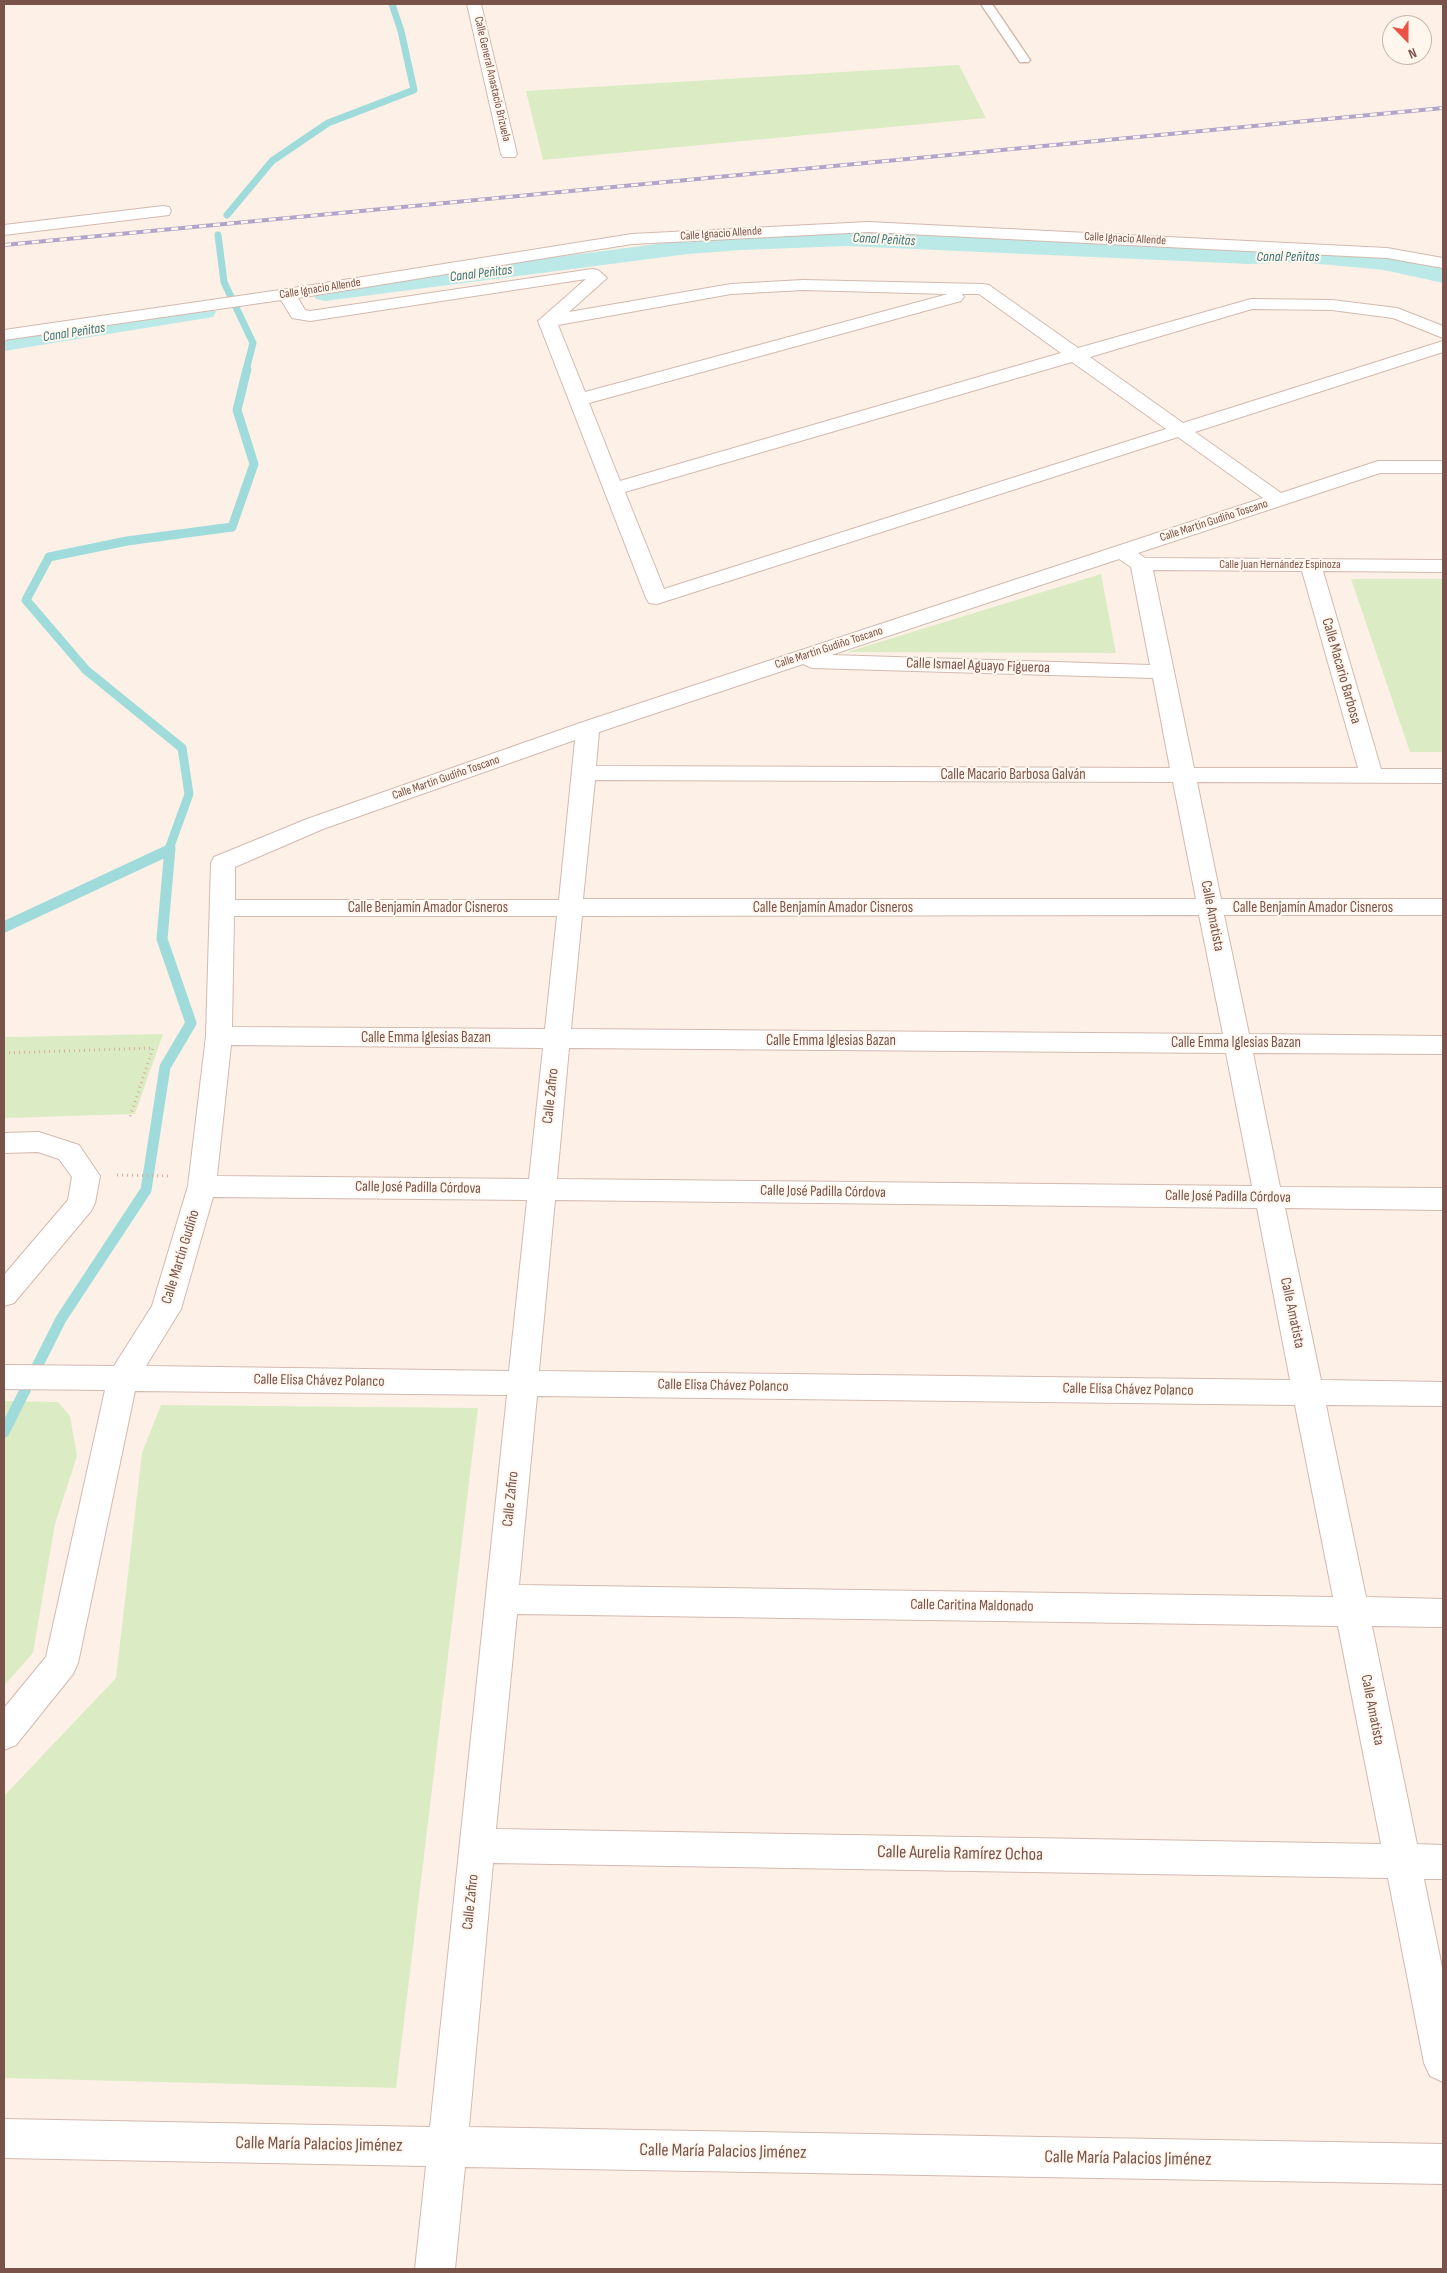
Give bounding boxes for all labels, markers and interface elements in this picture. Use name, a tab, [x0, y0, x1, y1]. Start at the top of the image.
street label: Calle General Anastacio Brizuela	[471, 15, 513, 143]
north arrow	[1382, 15, 1432, 65]
text: N	[1406, 44, 1419, 63]
street label: Calle Ignacio Allende	[680, 224, 762, 244]
water label: Canal Peñitas	[852, 230, 916, 250]
street label: Calle Ignacio Allende	[1084, 230, 1166, 248]
water label: Canal Peñitas	[1257, 249, 1319, 265]
water label: Canal Peñitas	[449, 262, 513, 286]
street label: Calle Ignacio Allende	[278, 275, 362, 303]
water label: Canal Peñitas	[42, 320, 106, 346]
street label: Calle Martín Gudiño Toscano	[1158, 497, 1270, 545]
street label: Calle Juan Hernández Espinoza	[1219, 558, 1341, 572]
street label: Calle Macario Barbosa	[1317, 616, 1365, 726]
street label: Calle Martín Gudiño Toscano	[773, 624, 885, 672]
street label: Calle Ismael Aguayo Figueroa	[906, 654, 1050, 678]
street label: Calle Martín Gudiño Toscano	[390, 753, 502, 803]
street label: Calle Macario Barbosa Galván	[940, 766, 1086, 784]
street label: Calle Amatista	[1196, 879, 1228, 953]
street label: Calle Benjamín Amador Cisneros	[348, 899, 508, 917]
street label: Calle Benjamín Amador Cisneros	[753, 899, 913, 917]
street label: Calle Benjamín Amador Cisneros	[1233, 899, 1393, 917]
street label: Calle Emma Iglesias Bazan	[361, 1029, 491, 1047]
street label: Calle Emma Iglesias Bazan	[766, 1032, 896, 1050]
street label: Calle Emma Iglesias Bazan	[1171, 1034, 1301, 1052]
street label: Calle Zafiro	[539, 1067, 563, 1125]
street label: Calle José Padilla Córdova	[355, 1178, 481, 1198]
street label: Calle José Padilla Córdova	[760, 1182, 886, 1202]
street label: Calle José Padilla Córdova	[1165, 1187, 1291, 1207]
street label: Calle Martín Gudiño	[158, 1208, 204, 1306]
street label: Calle Amatista	[1276, 1276, 1308, 1350]
street label: Calle Elisa Chávez Polanco	[253, 1371, 385, 1391]
street label: Calle Elisa Chávez Polanco	[657, 1376, 789, 1396]
street label: Calle Elisa Chávez Polanco	[1062, 1380, 1194, 1400]
street label: Calle Zafiro	[499, 1470, 523, 1528]
street label: Calle Caritina Maldonado	[910, 1596, 1034, 1616]
street label: Calle Amatista	[1356, 1673, 1388, 1747]
street label: Calle Aurelia Ramírez Ochoa	[877, 1842, 1043, 1866]
street label: Calle Zafiro	[459, 1873, 483, 1931]
street label: Calle María Palacios Jiménez	[235, 2133, 403, 2157]
street label: Calle María Palacios Jiménez	[639, 2140, 807, 2164]
street label: Calle María Palacios Jiménez	[1044, 2147, 1212, 2171]

